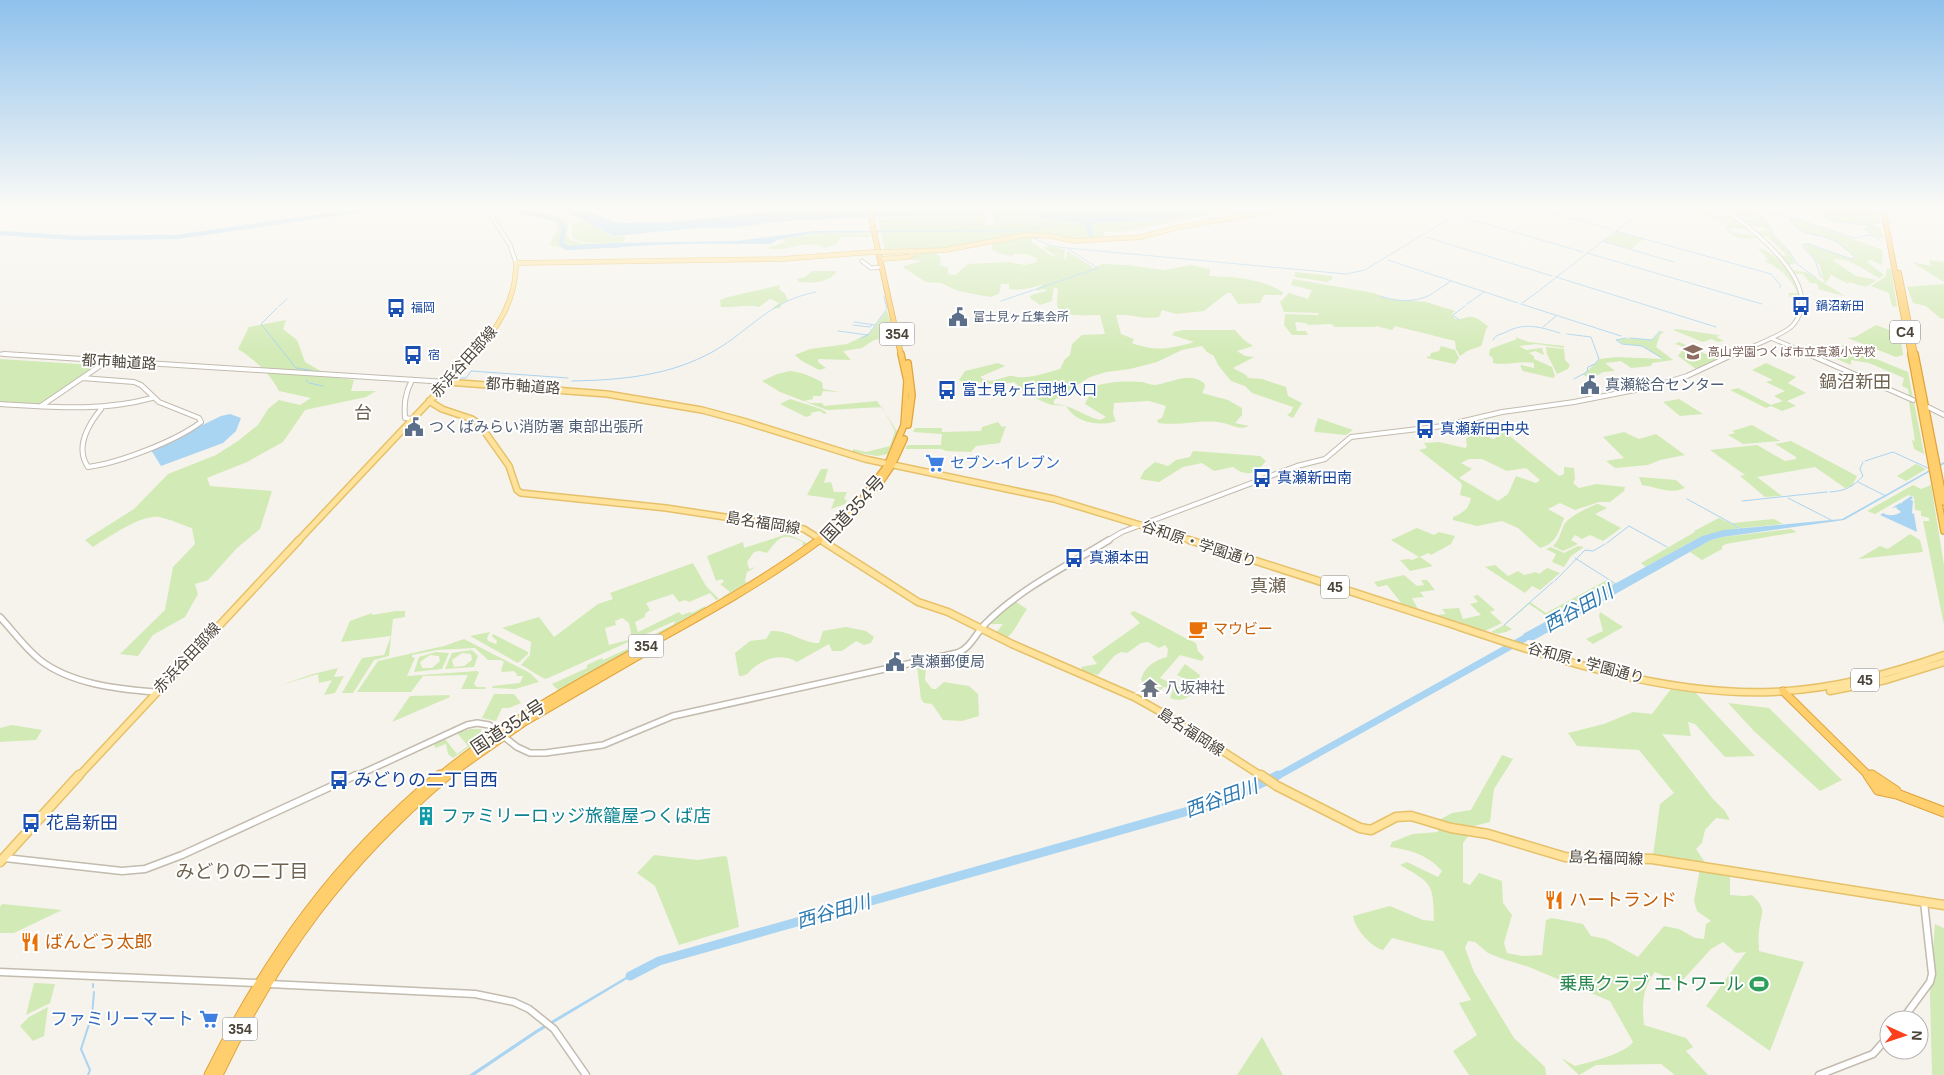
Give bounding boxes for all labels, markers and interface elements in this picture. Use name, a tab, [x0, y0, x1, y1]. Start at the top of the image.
bus stop icon: 鍋沼新田	[1790, 295, 1812, 317]
bus stop icon: 福岡	[385, 297, 407, 319]
place label: 鍋沼新田	[1816, 299, 1864, 313]
place label: 福岡	[411, 301, 435, 315]
public building icon: 富士見ヶ丘集会所	[947, 306, 969, 328]
place label: 富士見ヶ丘集会所	[973, 310, 1069, 324]
road number: C4	[1890, 321, 1920, 344]
road number: 354	[880, 322, 914, 346]
street label: 赤浜谷田部線	[427, 323, 500, 401]
school or university icon: 高山学園つくば市立真瀬小学校	[1682, 341, 1704, 363]
bus stop icon: 宿	[402, 344, 424, 366]
place label: 高山学園つくば市立真瀬小学校	[1708, 345, 1876, 359]
place label: 宿	[428, 348, 440, 362]
street label: 都市軸道路	[81, 351, 157, 372]
district label: 鍋沼新田	[1819, 372, 1891, 392]
street label: 都市軸道路	[485, 374, 561, 397]
public building icon: 真瀬総合センター	[1579, 374, 1601, 396]
place label: 真瀬総合センター	[1605, 376, 1725, 393]
bus stop icon: 富士見ヶ丘団地入口	[936, 379, 958, 401]
place label: 富士見ヶ丘団地入口	[962, 381, 1097, 398]
district label: 台	[354, 403, 372, 423]
public building icon: つくばみらい消防署 東部出張所	[403, 416, 425, 438]
place label: つくばみらい消防署 東部出張所	[429, 418, 643, 435]
bus stop icon: 真瀬新田中央	[1414, 418, 1436, 440]
place label: 真瀬新田中央	[1440, 420, 1530, 437]
supermarket icon: セブン-イレブン	[924, 452, 946, 474]
place label: セブン-イレブン	[950, 454, 1060, 471]
bus stop icon: 真瀬新田南	[1251, 467, 1273, 489]
place label: 真瀬新田南	[1277, 469, 1352, 486]
street label: 国道354号	[817, 471, 889, 547]
street label: 島名福岡線	[725, 508, 801, 537]
street label: 谷和原・学園通り	[1139, 517, 1259, 570]
bus stop icon: 真瀬本田	[1063, 547, 1085, 569]
place label: 真瀬本田	[1089, 549, 1149, 566]
district label: 真瀬	[1250, 576, 1286, 596]
road number: 45	[1321, 576, 1349, 598]
water label: 西谷田川	[1540, 580, 1618, 636]
cafe icon: マウビー	[1187, 618, 1209, 640]
street label: 赤浜谷田部線	[150, 619, 224, 696]
place label: マウビー	[1213, 620, 1273, 637]
road number: 354	[628, 634, 664, 658]
street label: 谷和原・学園通り	[1526, 639, 1646, 686]
public building icon: 真瀬郵便局	[884, 651, 906, 673]
place label: 真瀬郵便局	[910, 653, 985, 670]
road number: 45	[1851, 668, 1879, 692]
temple icon: 八坂神社	[1139, 677, 1161, 699]
place label: 八坂神社	[1165, 679, 1225, 696]
street label: 国道354号	[467, 696, 549, 758]
street label: 島名福岡線	[1155, 704, 1227, 759]
bus stop icon: みどりの二丁目西	[328, 769, 350, 791]
place label: みどりの二丁目西	[354, 770, 498, 790]
water label: 西谷田川	[1182, 775, 1262, 821]
building icon: ファミリーロッジ旅籠屋つくば店	[415, 805, 437, 827]
place label: ファミリーロッジ旅籠屋つくば店	[441, 806, 711, 826]
bus stop icon: 花島新田	[20, 812, 42, 834]
place label: 花島新田	[46, 813, 118, 833]
street label: 島名福岡線	[1568, 848, 1644, 867]
district label: みどりの二丁目	[175, 861, 309, 882]
restaurant icon: ハートランド	[1543, 889, 1565, 911]
water label: 西谷田川	[794, 890, 874, 932]
place label: ハートランド	[1569, 890, 1677, 910]
restaurant icon: ばんどう太郎	[19, 931, 41, 953]
place label: ばんどう太郎	[45, 932, 152, 952]
sports icon: 乗馬クラブ エトワール	[1748, 973, 1770, 995]
place label: 乗馬クラブ エトワール	[1559, 974, 1744, 994]
supermarket icon: ファミリーマート	[198, 1008, 220, 1030]
place label: ファミリーマート	[50, 1009, 194, 1029]
north arrow	[1879, 1010, 1929, 1060]
road number: 354	[222, 1018, 258, 1040]
text: N	[1909, 1030, 1925, 1041]

